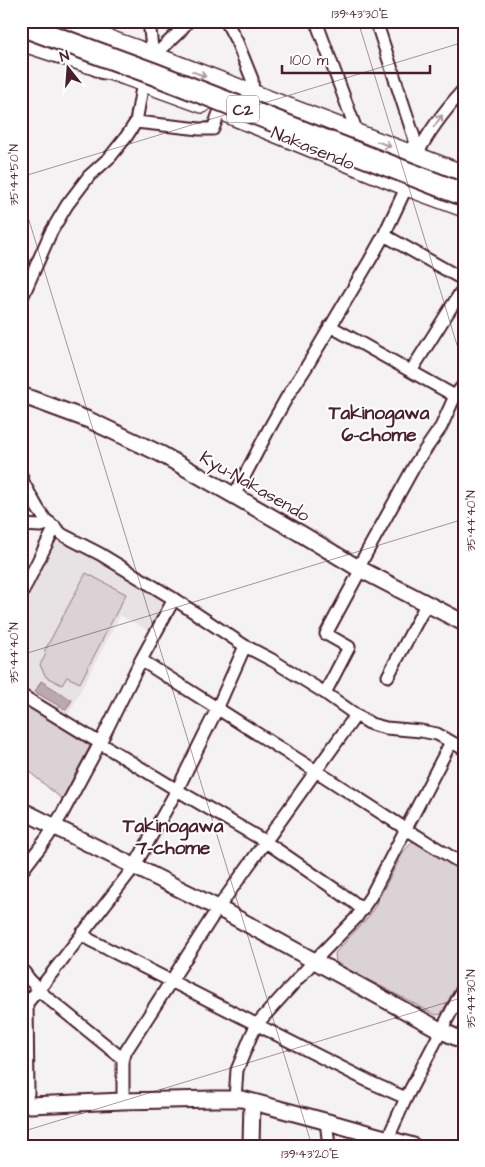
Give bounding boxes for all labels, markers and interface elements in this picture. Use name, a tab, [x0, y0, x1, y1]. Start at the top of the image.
text: 139°43'30"E	[332, 6, 388, 23]
north arrow	[42, 42, 92, 92]
scale bar	[282, 42, 430, 74]
text: N	[57, 46, 72, 67]
text: 100 m	[290, 50, 329, 71]
one-way arrow	[191, 70, 206, 79]
road number: C2	[227, 96, 259, 122]
one-way arrow	[433, 114, 443, 128]
street label: Nakasendo	[267, 120, 358, 176]
one-way arrow	[375, 140, 391, 149]
text: 35°44'50"N	[6, 144, 23, 206]
district label: Takinogawa 6-chome	[328, 400, 430, 449]
street label: Kyu-Nakasendo	[195, 445, 314, 529]
text: 35°44'40"N	[463, 490, 480, 552]
text: 35°44'40"N	[6, 622, 23, 684]
district label: Takinogawa 7-chome	[122, 813, 224, 862]
text: 35°44'30"N	[463, 969, 480, 1029]
text: 139°43'20"E	[281, 1146, 339, 1163]

